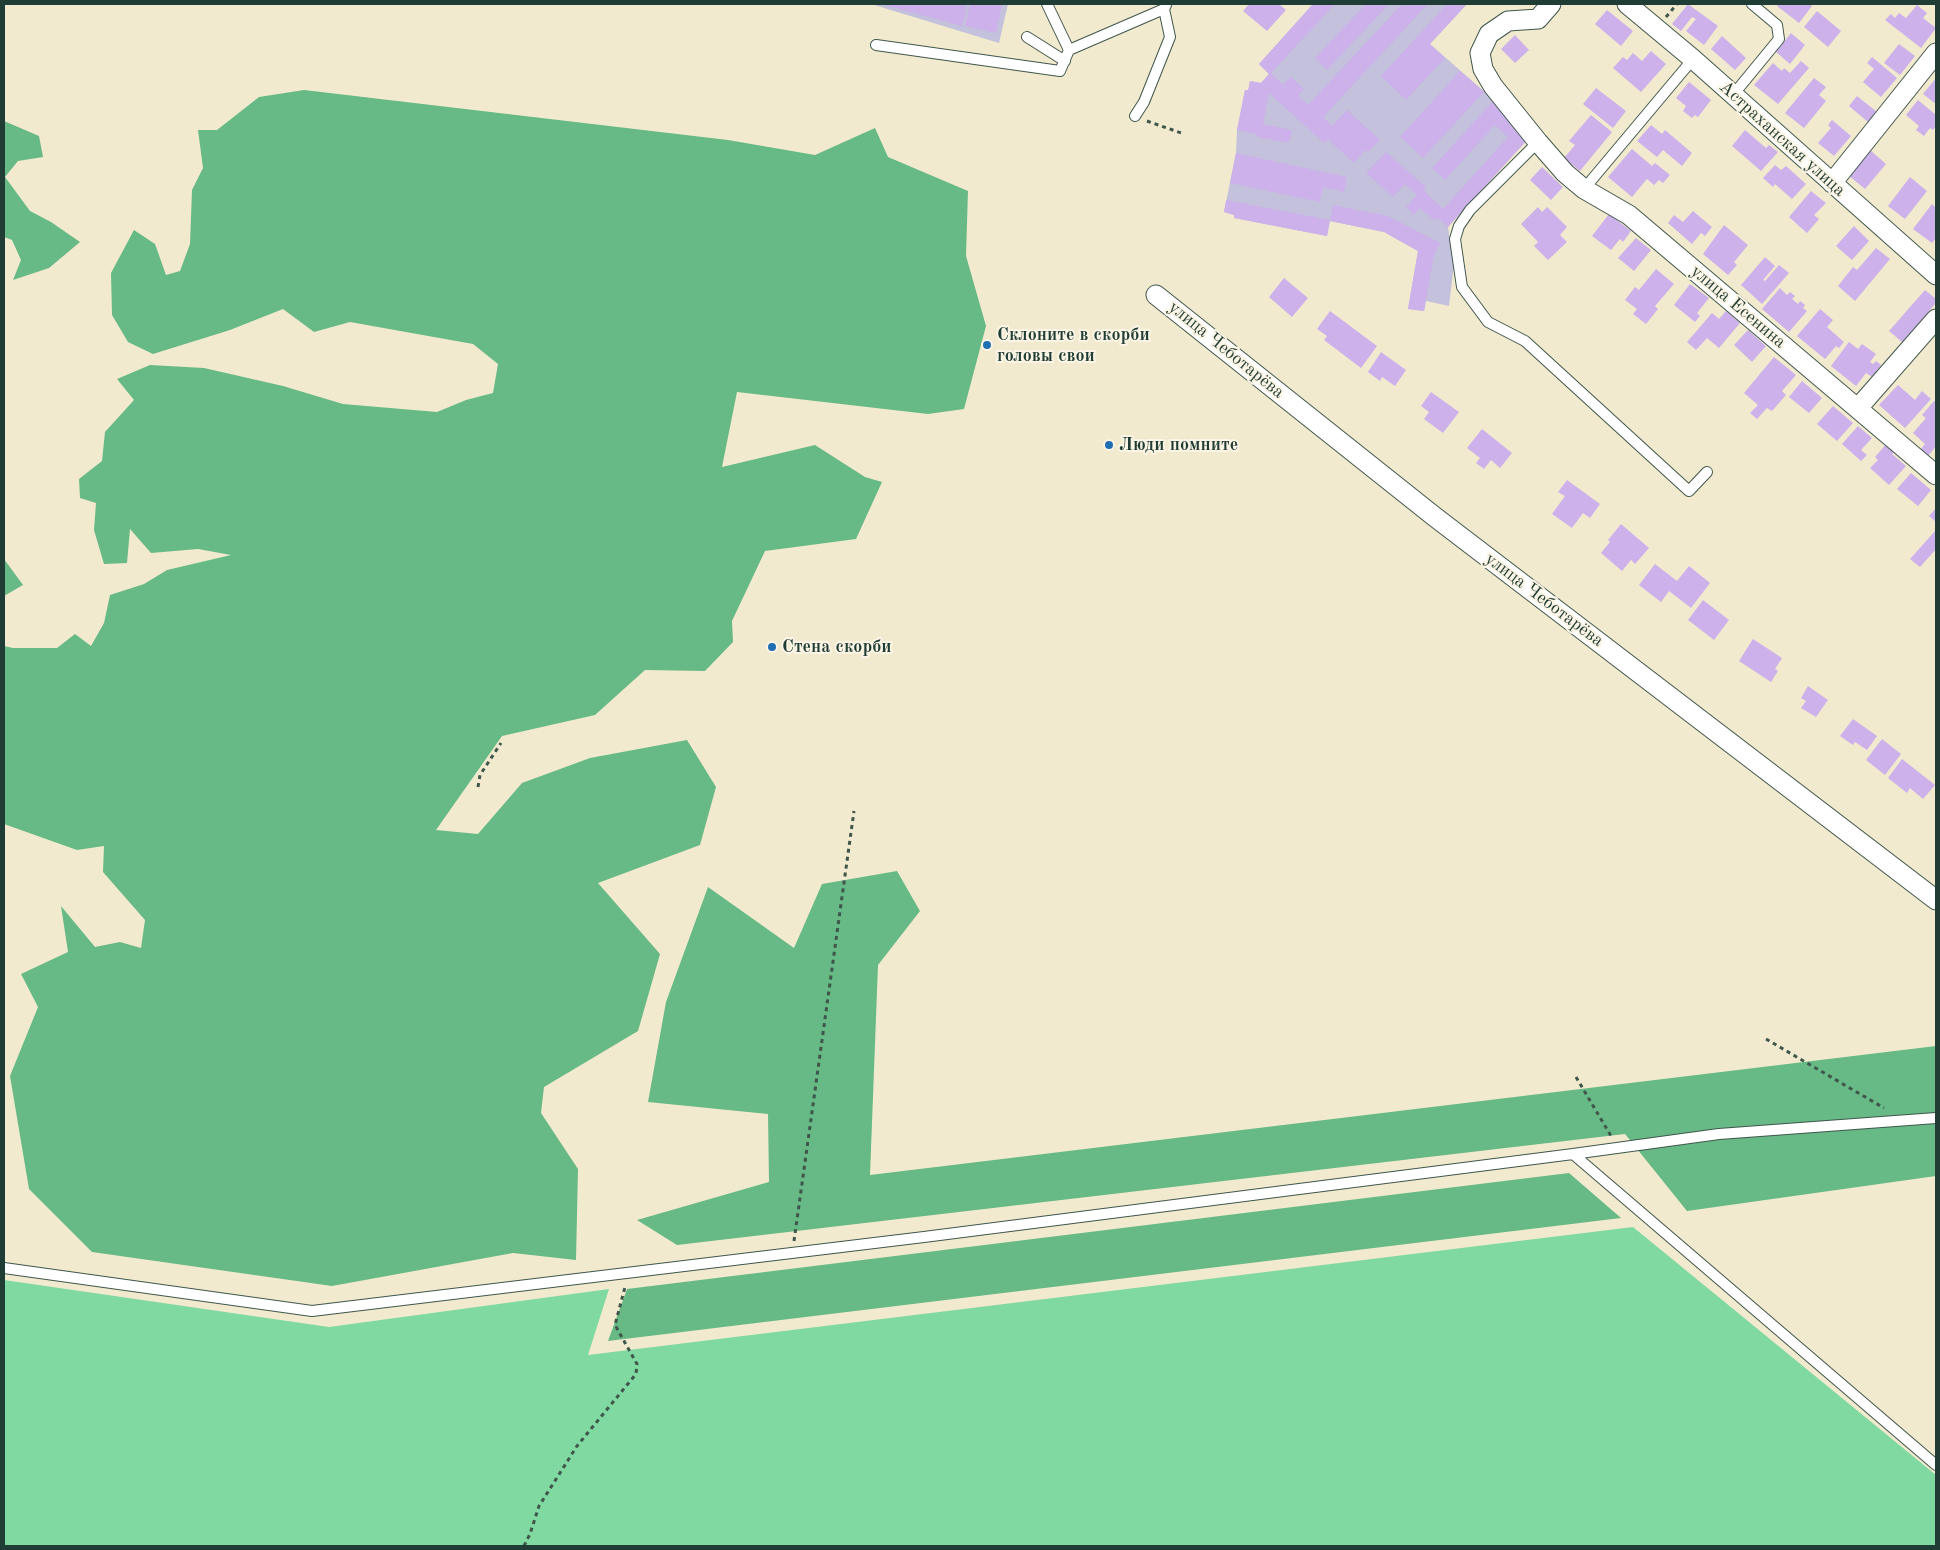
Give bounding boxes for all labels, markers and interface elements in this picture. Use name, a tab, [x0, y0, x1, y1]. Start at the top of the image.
street label: Астраханская улица	[1714, 77, 1850, 201]
street label: улица Есенина	[1686, 261, 1790, 353]
street label: улица Чеботарёва	[1164, 297, 1288, 403]
place label: Склоните в скорби головы свои	[997, 324, 1150, 366]
marker: Склоните в скорби головы свои	[981, 339, 993, 351]
place label: Люди помните	[1119, 434, 1238, 456]
marker: Люди помните	[1103, 439, 1115, 451]
street label: улица Чеботарёва	[1480, 548, 1608, 652]
place label: Стена скорби	[782, 636, 892, 658]
marker: Стена скорби	[766, 641, 778, 653]

